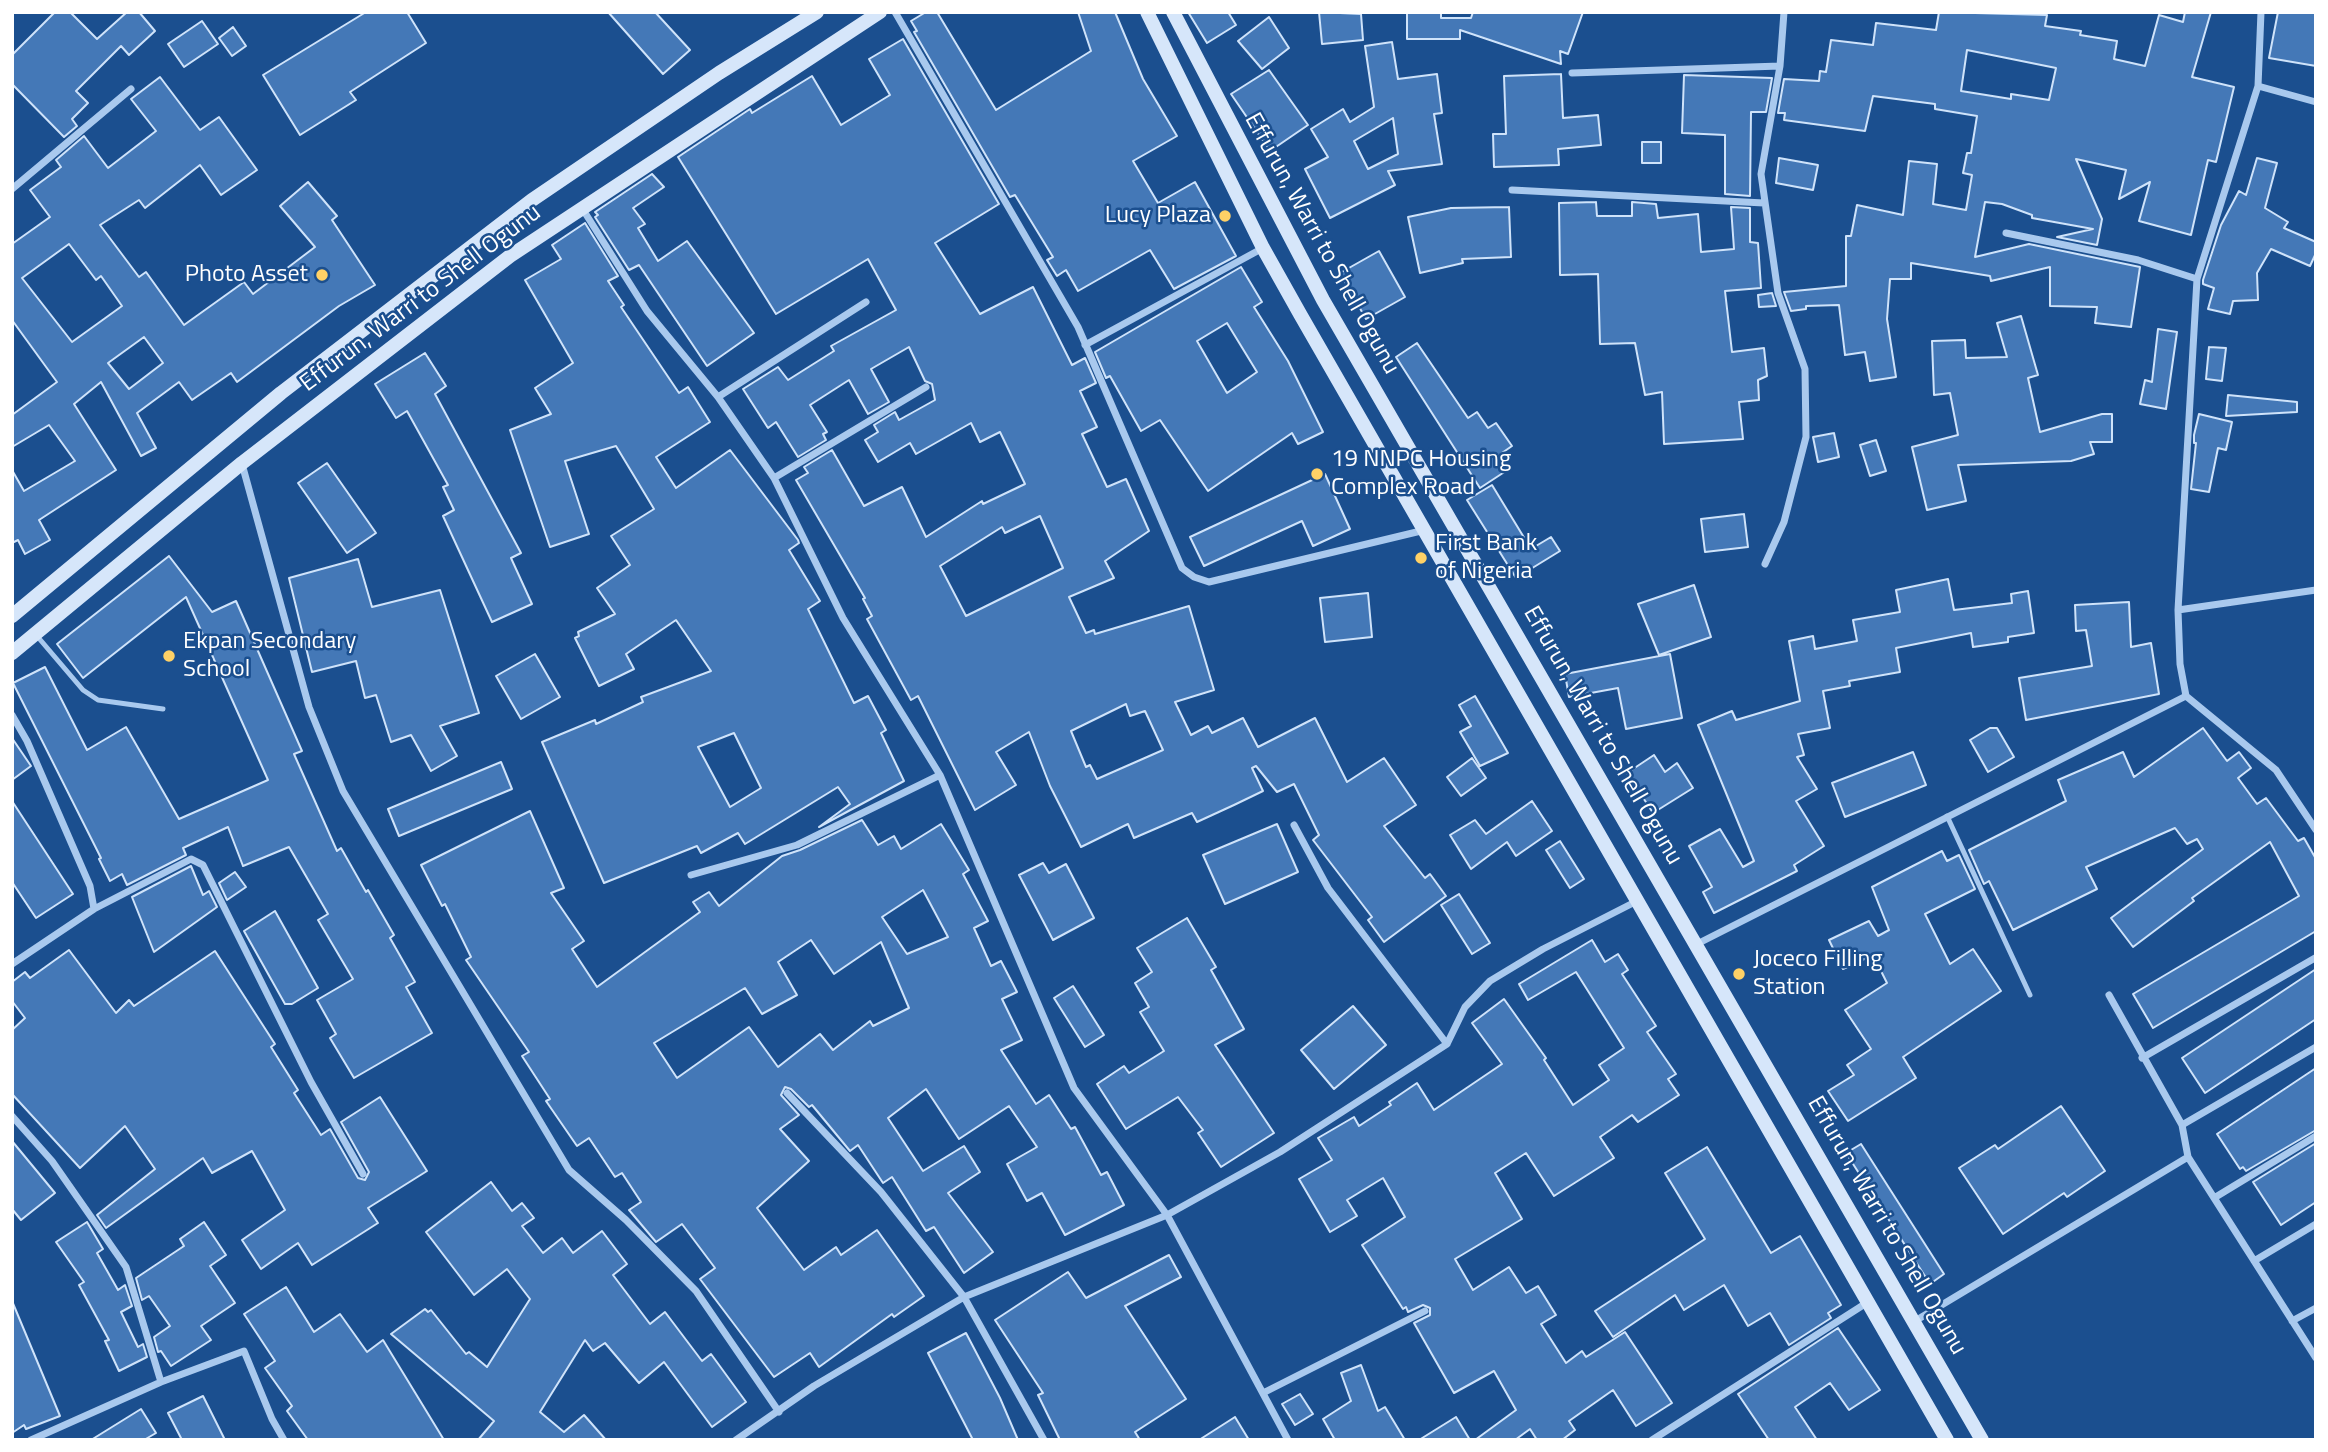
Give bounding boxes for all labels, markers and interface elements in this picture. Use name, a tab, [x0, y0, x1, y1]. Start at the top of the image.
street label: Effurun, Warri to Shell Ogunu	[1237, 109, 1405, 379]
street label: Effurun, Warri to Shell Ogunu	[295, 199, 547, 399]
place label: Lucy Plaza	[1105, 202, 1211, 230]
marker: Lucy Plaza	[1217, 208, 1233, 224]
place label: Photo Asset	[185, 261, 308, 289]
marker: Photo Asset	[314, 267, 330, 283]
place label: 19 NNPC Housing Complex Road	[1331, 446, 1511, 502]
marker: 19 NNPC Housing Complex Road	[1309, 466, 1325, 482]
place label: First Bank of Nigeria	[1435, 530, 1537, 586]
marker: First Bank of Nigeria	[1413, 550, 1429, 566]
street label: Effurun, Warri to Shell Ogunu	[1516, 602, 1688, 870]
place label: Ekpan Secondary School	[183, 628, 356, 684]
marker: Ekpan Secondary School	[161, 648, 177, 664]
place label: Joceco Filling Station	[1753, 946, 1883, 1002]
marker: Joceco Filling Station	[1731, 966, 1747, 982]
street label: Effurun, Warri to Shell Ogunu	[1800, 1092, 1972, 1360]

